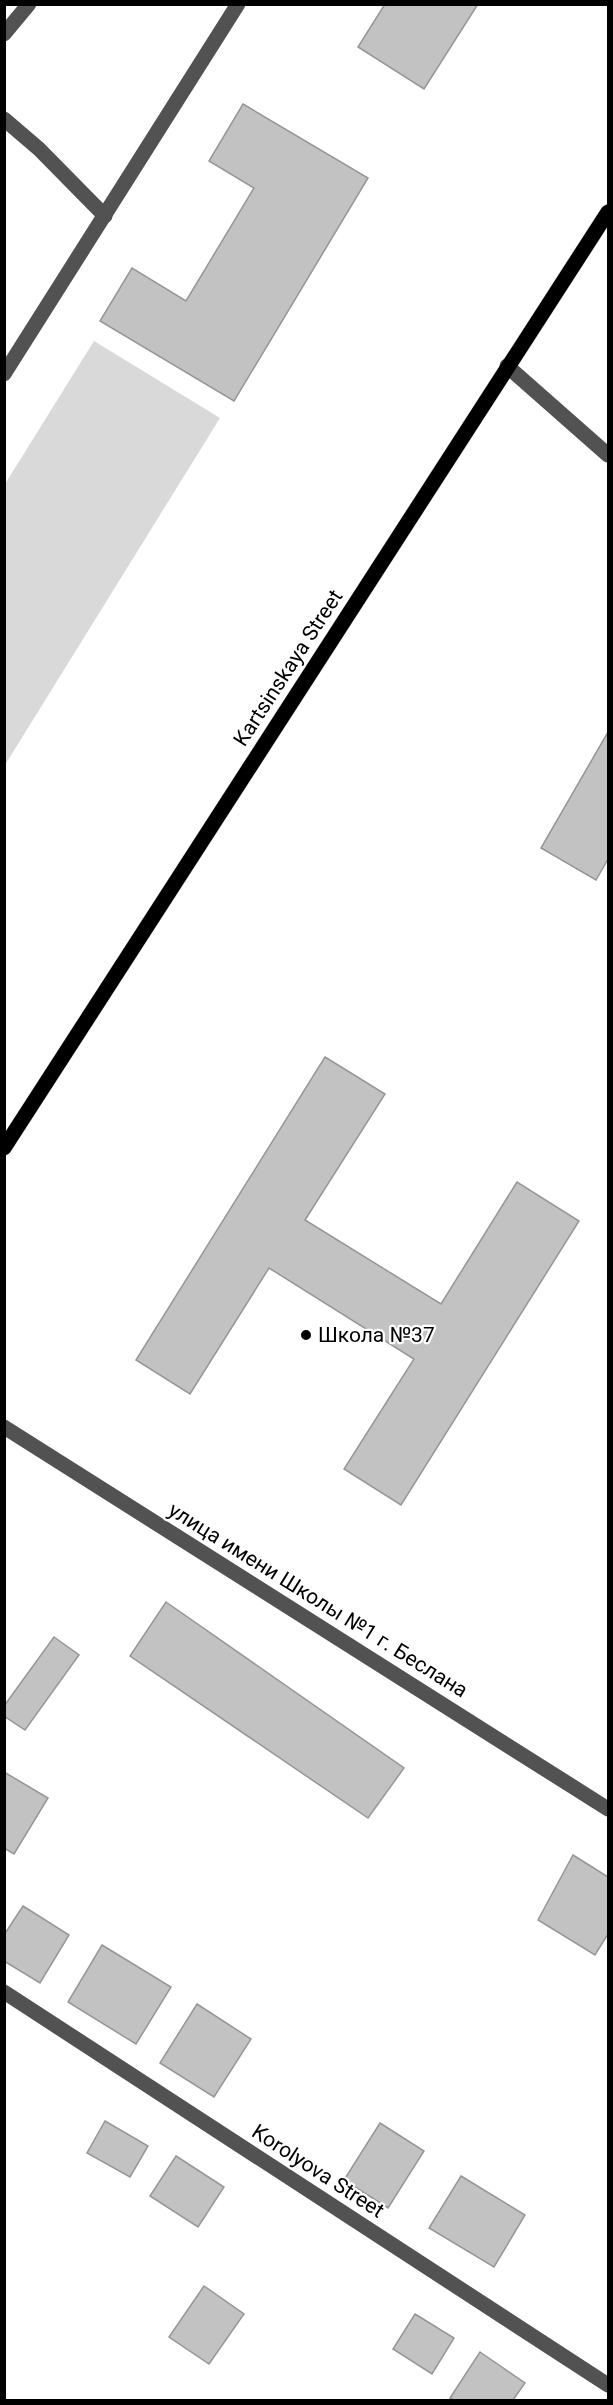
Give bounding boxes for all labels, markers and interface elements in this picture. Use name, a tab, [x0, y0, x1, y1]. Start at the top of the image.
street label: Kartsinskaya Street	[229, 585, 347, 751]
place label: Школа №37	[318, 1323, 435, 1347]
marker: Школа №37	[299, 1328, 313, 1342]
street label: улица имени Школы №1 г. Беслана	[164, 1498, 472, 1702]
street label: Korolyova Street	[248, 2119, 389, 2223]

